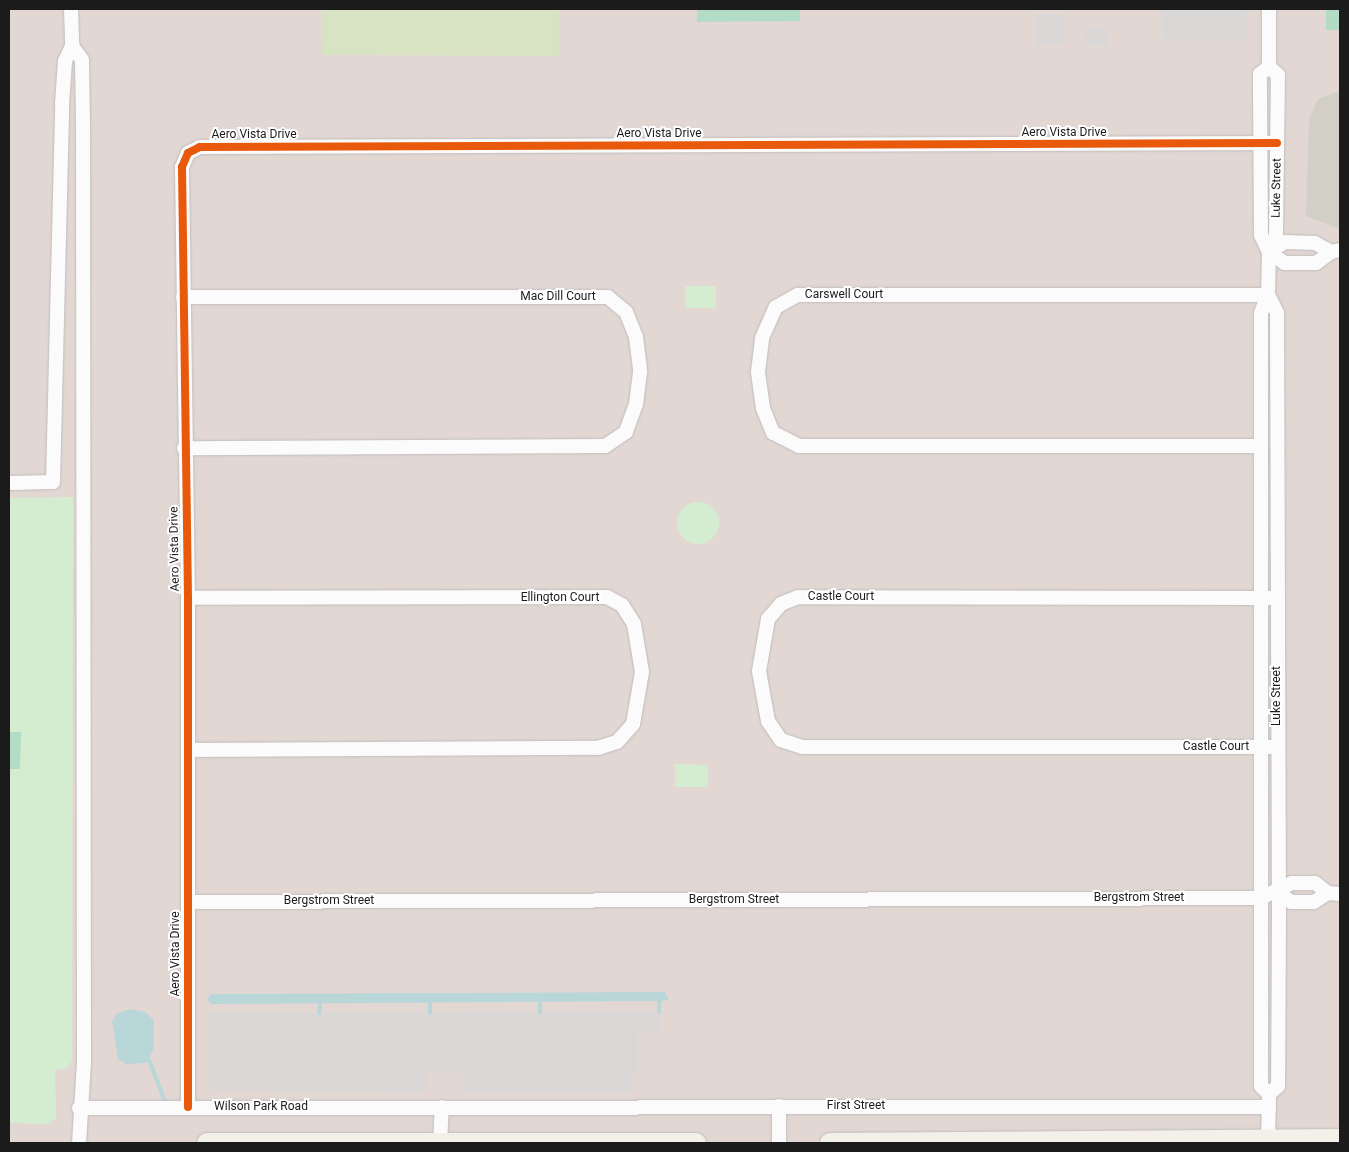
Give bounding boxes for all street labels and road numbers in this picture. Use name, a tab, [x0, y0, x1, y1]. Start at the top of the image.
street label: Aero Vista Drive	[1021, 126, 1107, 140]
street label: Aero Vista Drive	[616, 127, 702, 141]
street label: Aero Vista Drive	[211, 128, 297, 142]
street label: Luke Street	[1269, 158, 1285, 218]
street label: Carswell Court	[805, 288, 883, 302]
street label: Mac Dill Court	[520, 290, 596, 304]
street label: Aero Vista Drive	[167, 506, 183, 592]
street label: Castle Court	[808, 590, 874, 604]
street label: Ellington Court	[521, 591, 599, 605]
street label: Luke Street	[1270, 666, 1284, 726]
street label: Castle Court	[1183, 740, 1249, 754]
street label: Bergstrom Street	[1094, 891, 1184, 905]
street label: Bergstrom Street	[689, 893, 779, 907]
street label: Bergstrom Street	[284, 894, 374, 908]
street label: Aero Vista Drive	[169, 911, 183, 997]
street label: First Street	[827, 1099, 885, 1113]
street label: Wilson Park Road	[214, 1100, 308, 1114]

